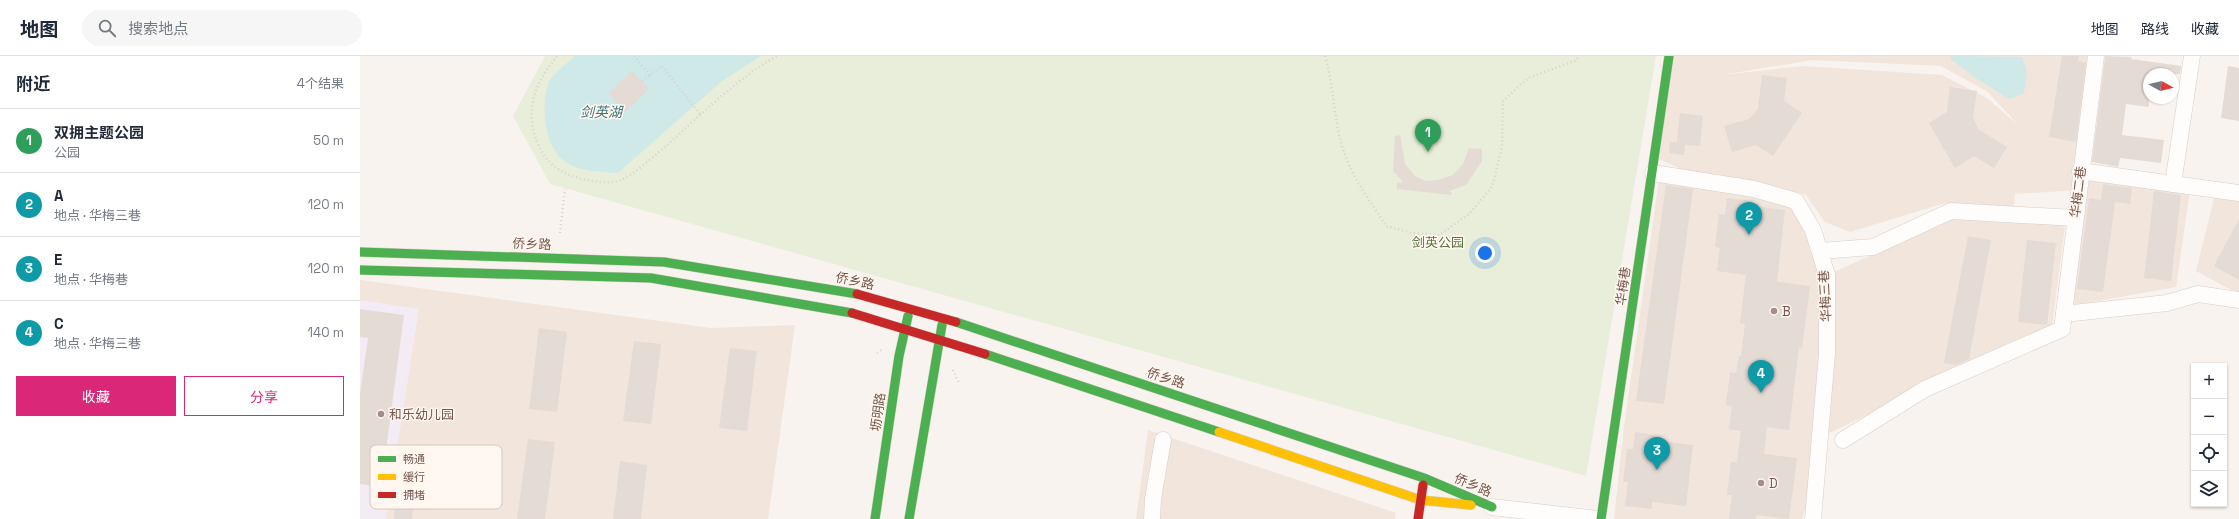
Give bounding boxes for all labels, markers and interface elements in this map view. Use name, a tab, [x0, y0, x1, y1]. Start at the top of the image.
search box	[82, 10, 362, 46]
text: 地图	[20, 17, 58, 42]
icon: search	[96, 17, 118, 39]
text: 搜索地点	[128, 19, 188, 38]
text: 地图	[2091, 20, 2119, 38]
text: 路线	[2141, 20, 2169, 38]
text: 收藏	[2191, 20, 2219, 38]
north arrow	[2143, 68, 2179, 104]
text: 附近	[16, 73, 50, 95]
text: 4个结果	[297, 75, 344, 92]
water label: 剑英湖	[580, 103, 624, 121]
pin: 1	[1415, 119, 1441, 152]
text: 双拥主题公园	[54, 123, 144, 142]
text: 1	[26, 132, 32, 149]
text: 50 m	[313, 132, 344, 149]
text: 公园	[54, 144, 80, 161]
street label: 华梅二巷	[2066, 165, 2090, 219]
text: A	[54, 186, 64, 205]
text: 2	[25, 196, 33, 213]
text: 120 m	[308, 196, 344, 213]
pin: 2	[1736, 202, 1762, 235]
text: 地点 · 华梅三巷	[54, 207, 141, 224]
park label: 剑英公园	[1412, 234, 1464, 251]
street label: 侨乡路	[512, 235, 552, 253]
your location	[1475, 243, 1495, 263]
text: E	[54, 250, 62, 269]
text: 3	[25, 260, 33, 277]
text: 120 m	[308, 260, 344, 277]
street label: 华梅巷	[1612, 265, 1634, 307]
street label: 侨乡路	[834, 269, 876, 293]
street label: 华梅三巷	[1815, 270, 1835, 322]
text: 地点 · 华梅巷	[54, 271, 128, 288]
place label: B	[1782, 303, 1791, 320]
marker: B	[1769, 306, 1779, 316]
text: C	[54, 314, 64, 333]
text: 4	[25, 324, 33, 341]
text: 140 m	[308, 324, 344, 341]
text: 地点 · 华梅三巷	[54, 335, 141, 352]
pin: 4	[1748, 360, 1774, 393]
map controls	[2191, 363, 2227, 507]
button: +	[2191, 363, 2227, 399]
street label: 侨乡路	[1145, 364, 1187, 392]
button: 收藏	[16, 376, 176, 416]
button: 分享	[184, 376, 344, 416]
street label: 坜明路	[867, 391, 889, 433]
button: −	[2191, 399, 2227, 435]
place label: 和乐幼儿园	[389, 406, 454, 423]
marker: 和乐幼儿园	[376, 409, 386, 419]
button: locate	[2191, 435, 2227, 471]
pin: 3	[1644, 437, 1670, 470]
legend	[370, 445, 502, 509]
text: 畅通	[403, 452, 425, 466]
text: 缓行	[403, 470, 425, 484]
street label: 侨乡路	[1452, 470, 1494, 500]
button: layers	[2191, 471, 2227, 507]
place label: D	[1769, 475, 1778, 492]
marker: D	[1756, 478, 1766, 488]
text: 拥堵	[403, 488, 425, 502]

